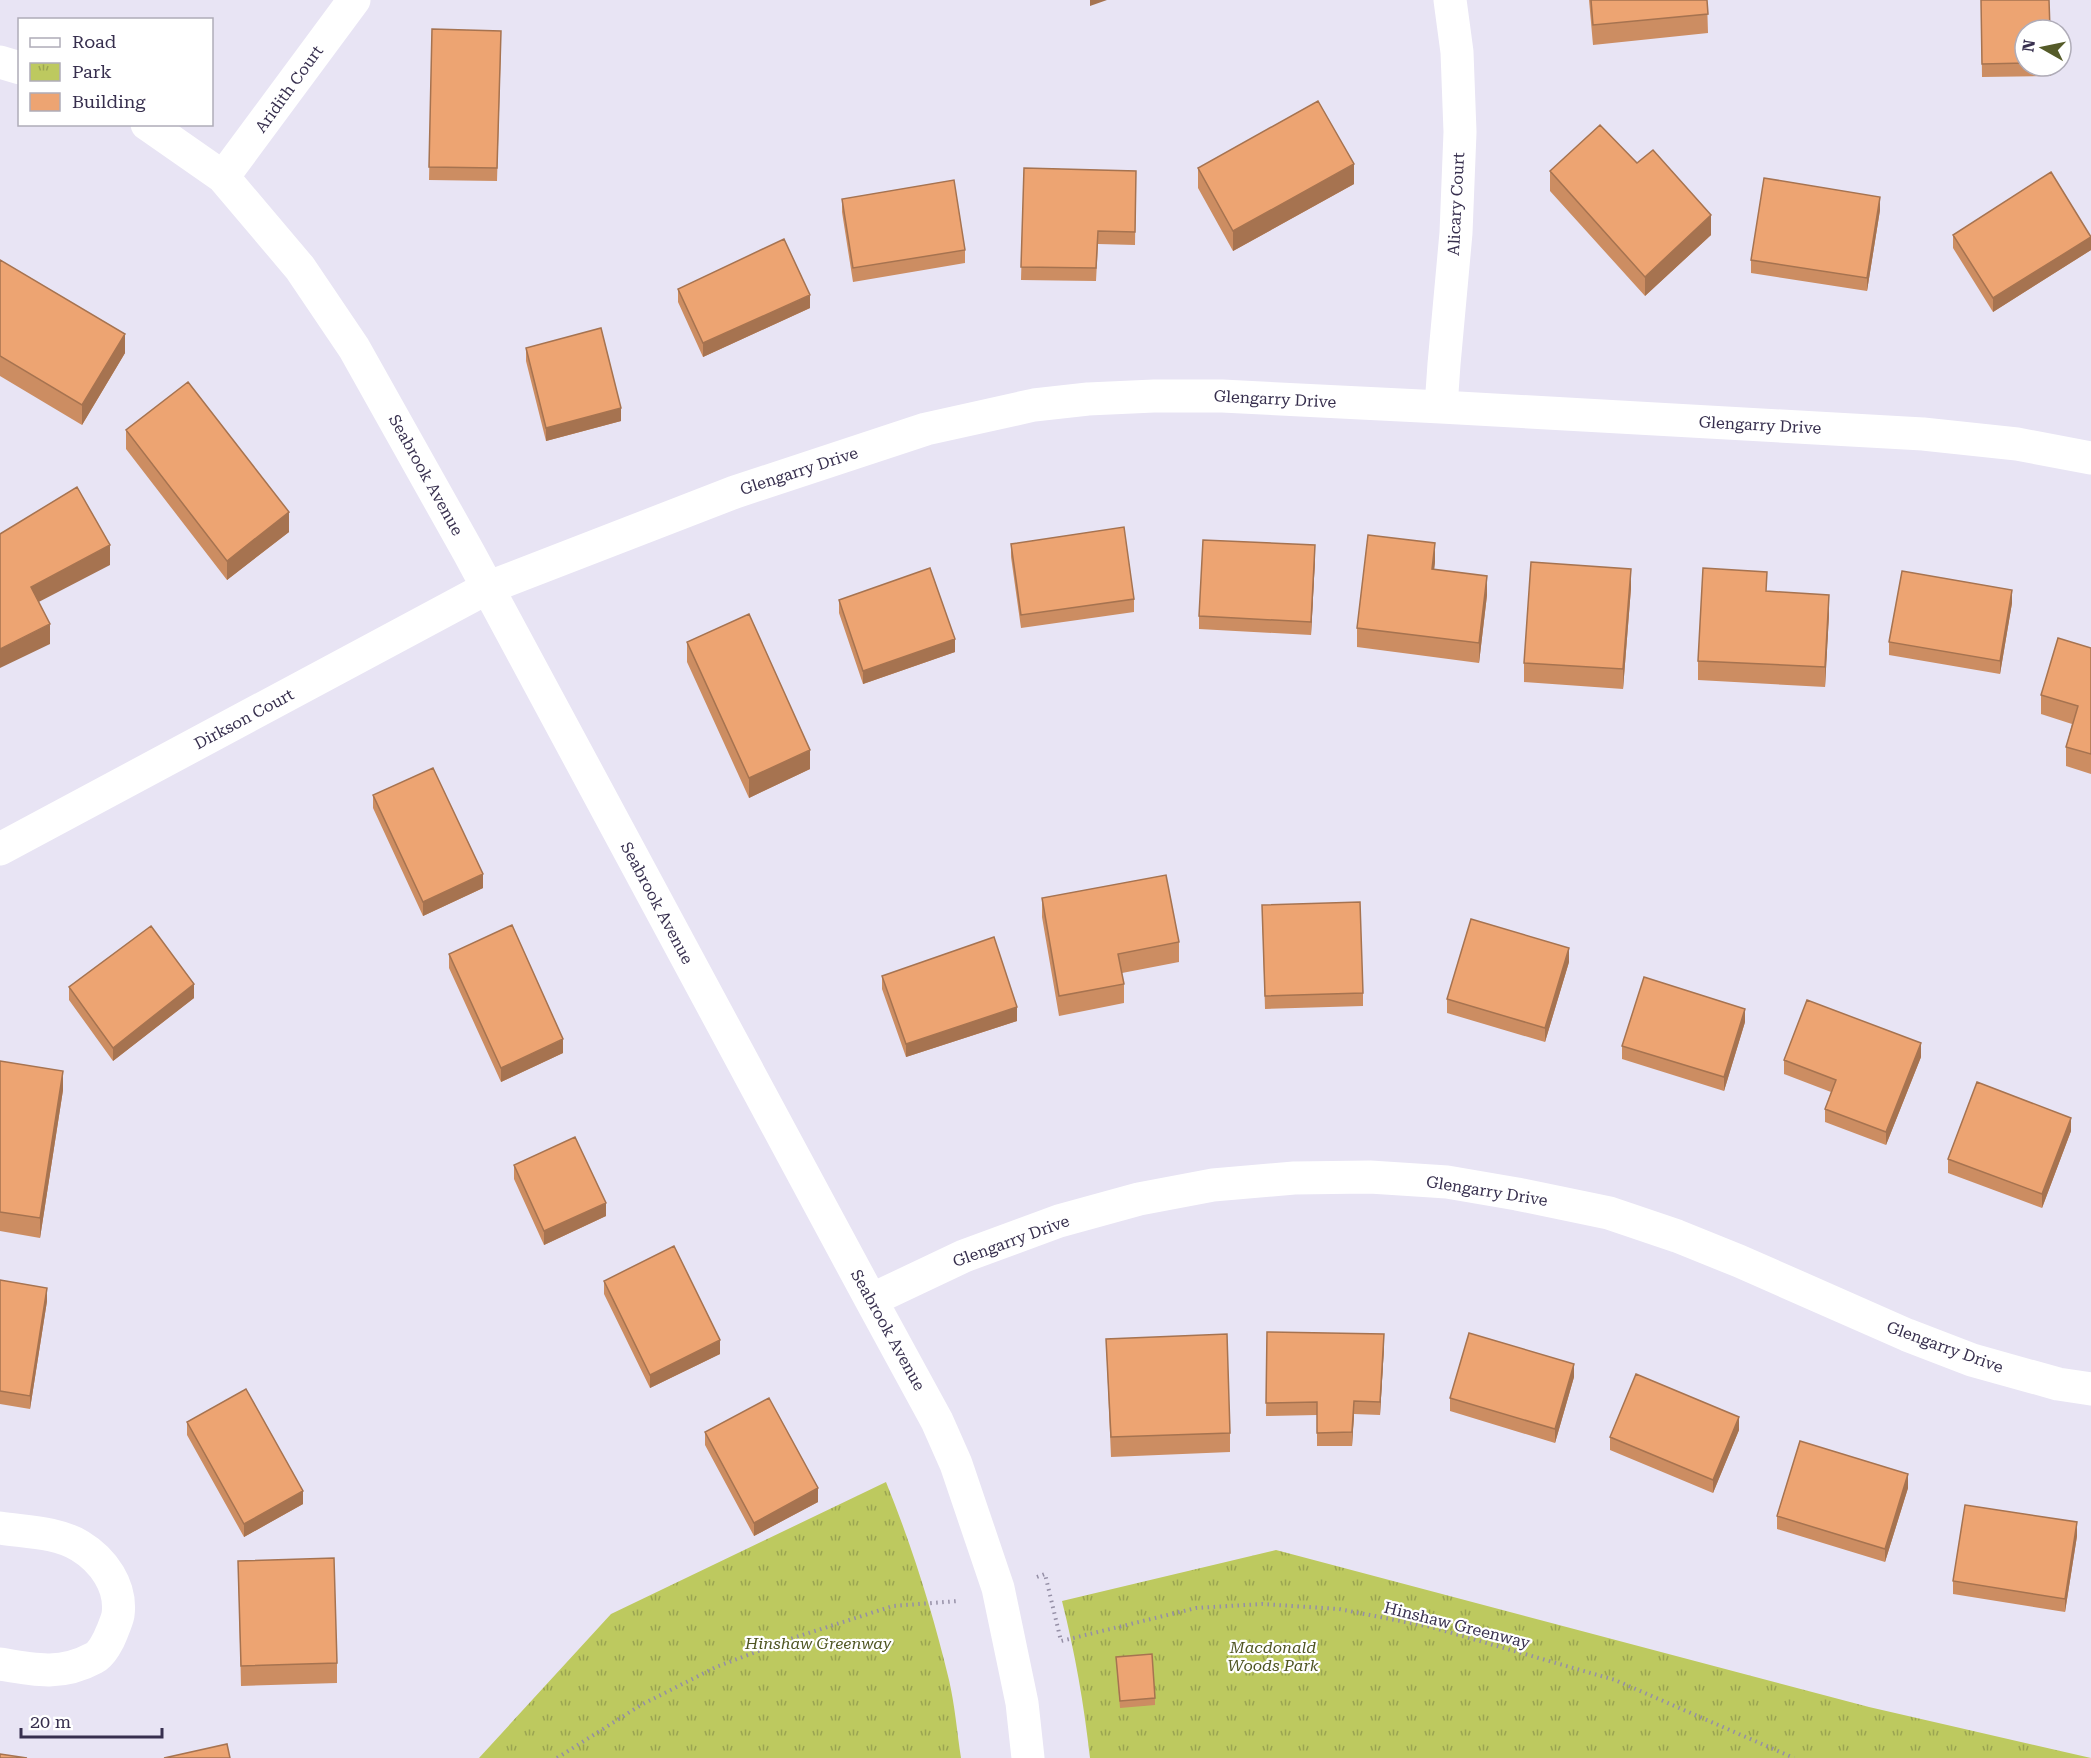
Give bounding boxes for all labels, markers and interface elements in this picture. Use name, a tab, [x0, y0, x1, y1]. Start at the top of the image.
legend	[18, 18, 213, 126]
north arrow	[2013, 18, 2073, 78]
text: Road	[72, 31, 117, 52]
text: N	[2018, 38, 2039, 53]
street label: Aridith Court	[251, 42, 327, 136]
text: Park	[72, 61, 112, 82]
text: Building	[72, 91, 146, 112]
street label: Alicary Court	[1444, 152, 1468, 256]
street label: Glengarry Drive	[1213, 386, 1337, 412]
street label: Seabrook Avenue	[385, 411, 467, 539]
street label: Glengarry Drive	[1698, 412, 1822, 438]
street label: Glengarry Drive	[738, 443, 860, 499]
street label: Dirkson Court	[191, 685, 297, 753]
street label: Seabrook Avenue	[617, 839, 697, 967]
street label: Glengarry Drive	[1425, 1172, 1549, 1210]
street label: Glengarry Drive	[950, 1211, 1072, 1271]
street label: Seabrook Avenue	[847, 1266, 929, 1394]
street label: Glengarry Drive	[1884, 1317, 2006, 1377]
street label: Hinshaw Greenway	[1382, 1598, 1532, 1652]
park label: Hinshaw Greenway	[744, 1634, 892, 1653]
park label: Macdonald Woods Park	[1227, 1638, 1319, 1675]
scale bar	[21, 1701, 162, 1739]
text: 20 m	[30, 1711, 71, 1732]

